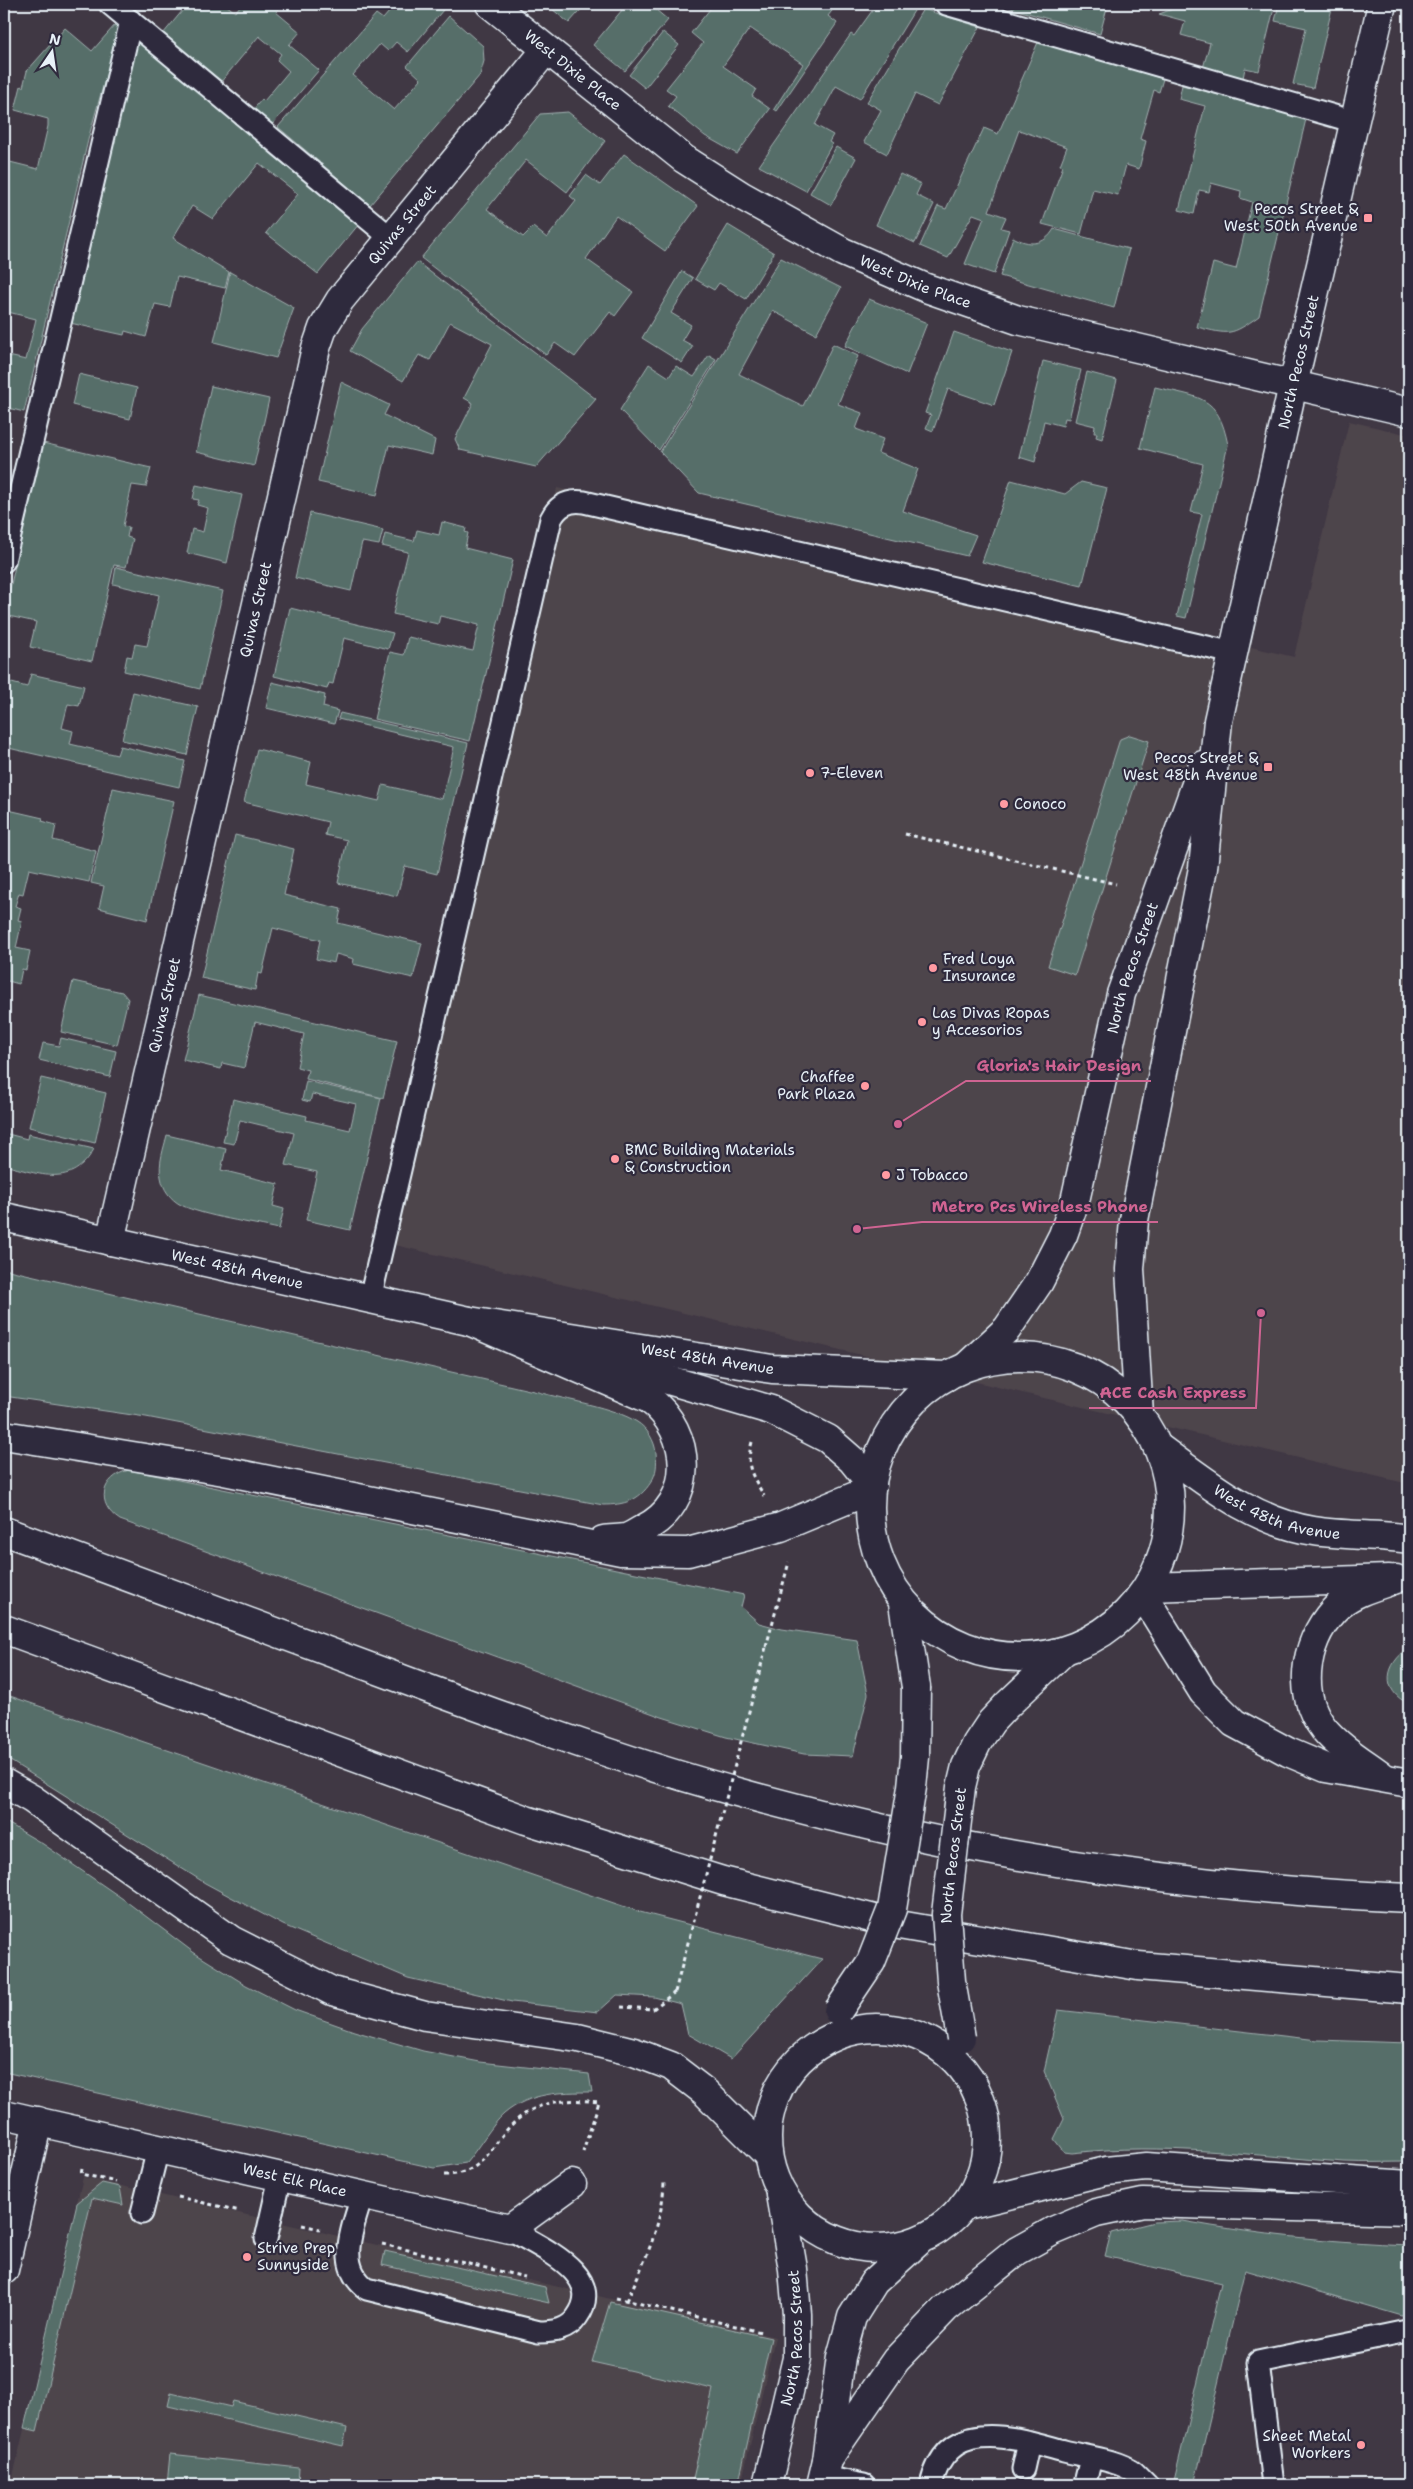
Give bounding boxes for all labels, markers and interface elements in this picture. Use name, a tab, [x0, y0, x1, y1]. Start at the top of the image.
street label: West Dixie Place	[520, 25, 626, 115]
north arrow	[28, 28, 78, 78]
text: N	[47, 29, 62, 49]
street label: Quivas Street	[363, 181, 441, 269]
place label: Pecos Street & West 50th Avenue	[1224, 199, 1359, 236]
marker: Pecos Street & West 50th Avenue	[1362, 212, 1374, 224]
street label: West Dixie Place	[856, 250, 974, 313]
street label: North Pecos Street	[1274, 293, 1324, 431]
street label: Quivas Street	[235, 560, 276, 659]
place label: Pecos Street & West 48th Avenue	[1123, 748, 1259, 785]
marker: Pecos Street & West 48th Avenue	[1262, 761, 1274, 773]
place label: 7-Eleven	[820, 763, 883, 783]
marker: 7-Eleven	[804, 767, 816, 779]
place label: Conoco	[1014, 794, 1066, 814]
marker: Conoco	[998, 798, 1010, 810]
street label: North Pecos Street	[1102, 900, 1163, 1036]
place label: Fred Loya Insurance	[943, 949, 1016, 986]
street label: Quivas Street	[144, 956, 185, 1055]
marker: Fred Loya Insurance	[927, 962, 939, 974]
place label: Las Divas Ropas y Accesorios	[932, 1003, 1050, 1040]
marker: Las Divas Ropas y Accesorios	[916, 1016, 928, 1028]
callout: Gloria's Hair Design	[966, 1050, 1151, 1081]
text: Gloria's Hair Design	[977, 1055, 1142, 1076]
place label: Chaffee Park Plaza	[777, 1067, 856, 1104]
marker: Chaffee Park Plaza	[859, 1080, 871, 1092]
place label: BMC Building Materials & Construction	[625, 1140, 795, 1177]
marker: BMC Building Materials & Construction	[609, 1153, 621, 1165]
place label: J Tobacco	[896, 1165, 968, 1185]
marker: J Tobacco	[880, 1169, 892, 1181]
callout: Metro Pcs Wireless Phone	[922, 1191, 1158, 1222]
text: Metro Pcs Wireless Phone	[932, 1196, 1149, 1217]
street label: West 48th Avenue	[169, 1245, 305, 1294]
street label: West 48th Avenue	[639, 1338, 776, 1379]
callout: ACE Cash Express	[1089, 1377, 1256, 1408]
text: ACE Cash Express	[1099, 1382, 1247, 1403]
street label: West 48th Avenue	[1210, 1480, 1341, 1544]
street label: North Pecos Street	[936, 1786, 971, 1924]
street label: West Elk Place	[240, 2158, 349, 2202]
place label: Strive Prep Sunnyside	[257, 2238, 335, 2275]
marker: Strive Prep Sunnyside	[241, 2251, 253, 2263]
street label: North Pecos Street	[776, 2269, 807, 2408]
place label: Sheet Metal Workers	[1263, 2426, 1351, 2463]
marker: Sheet Metal Workers	[1355, 2439, 1367, 2451]

